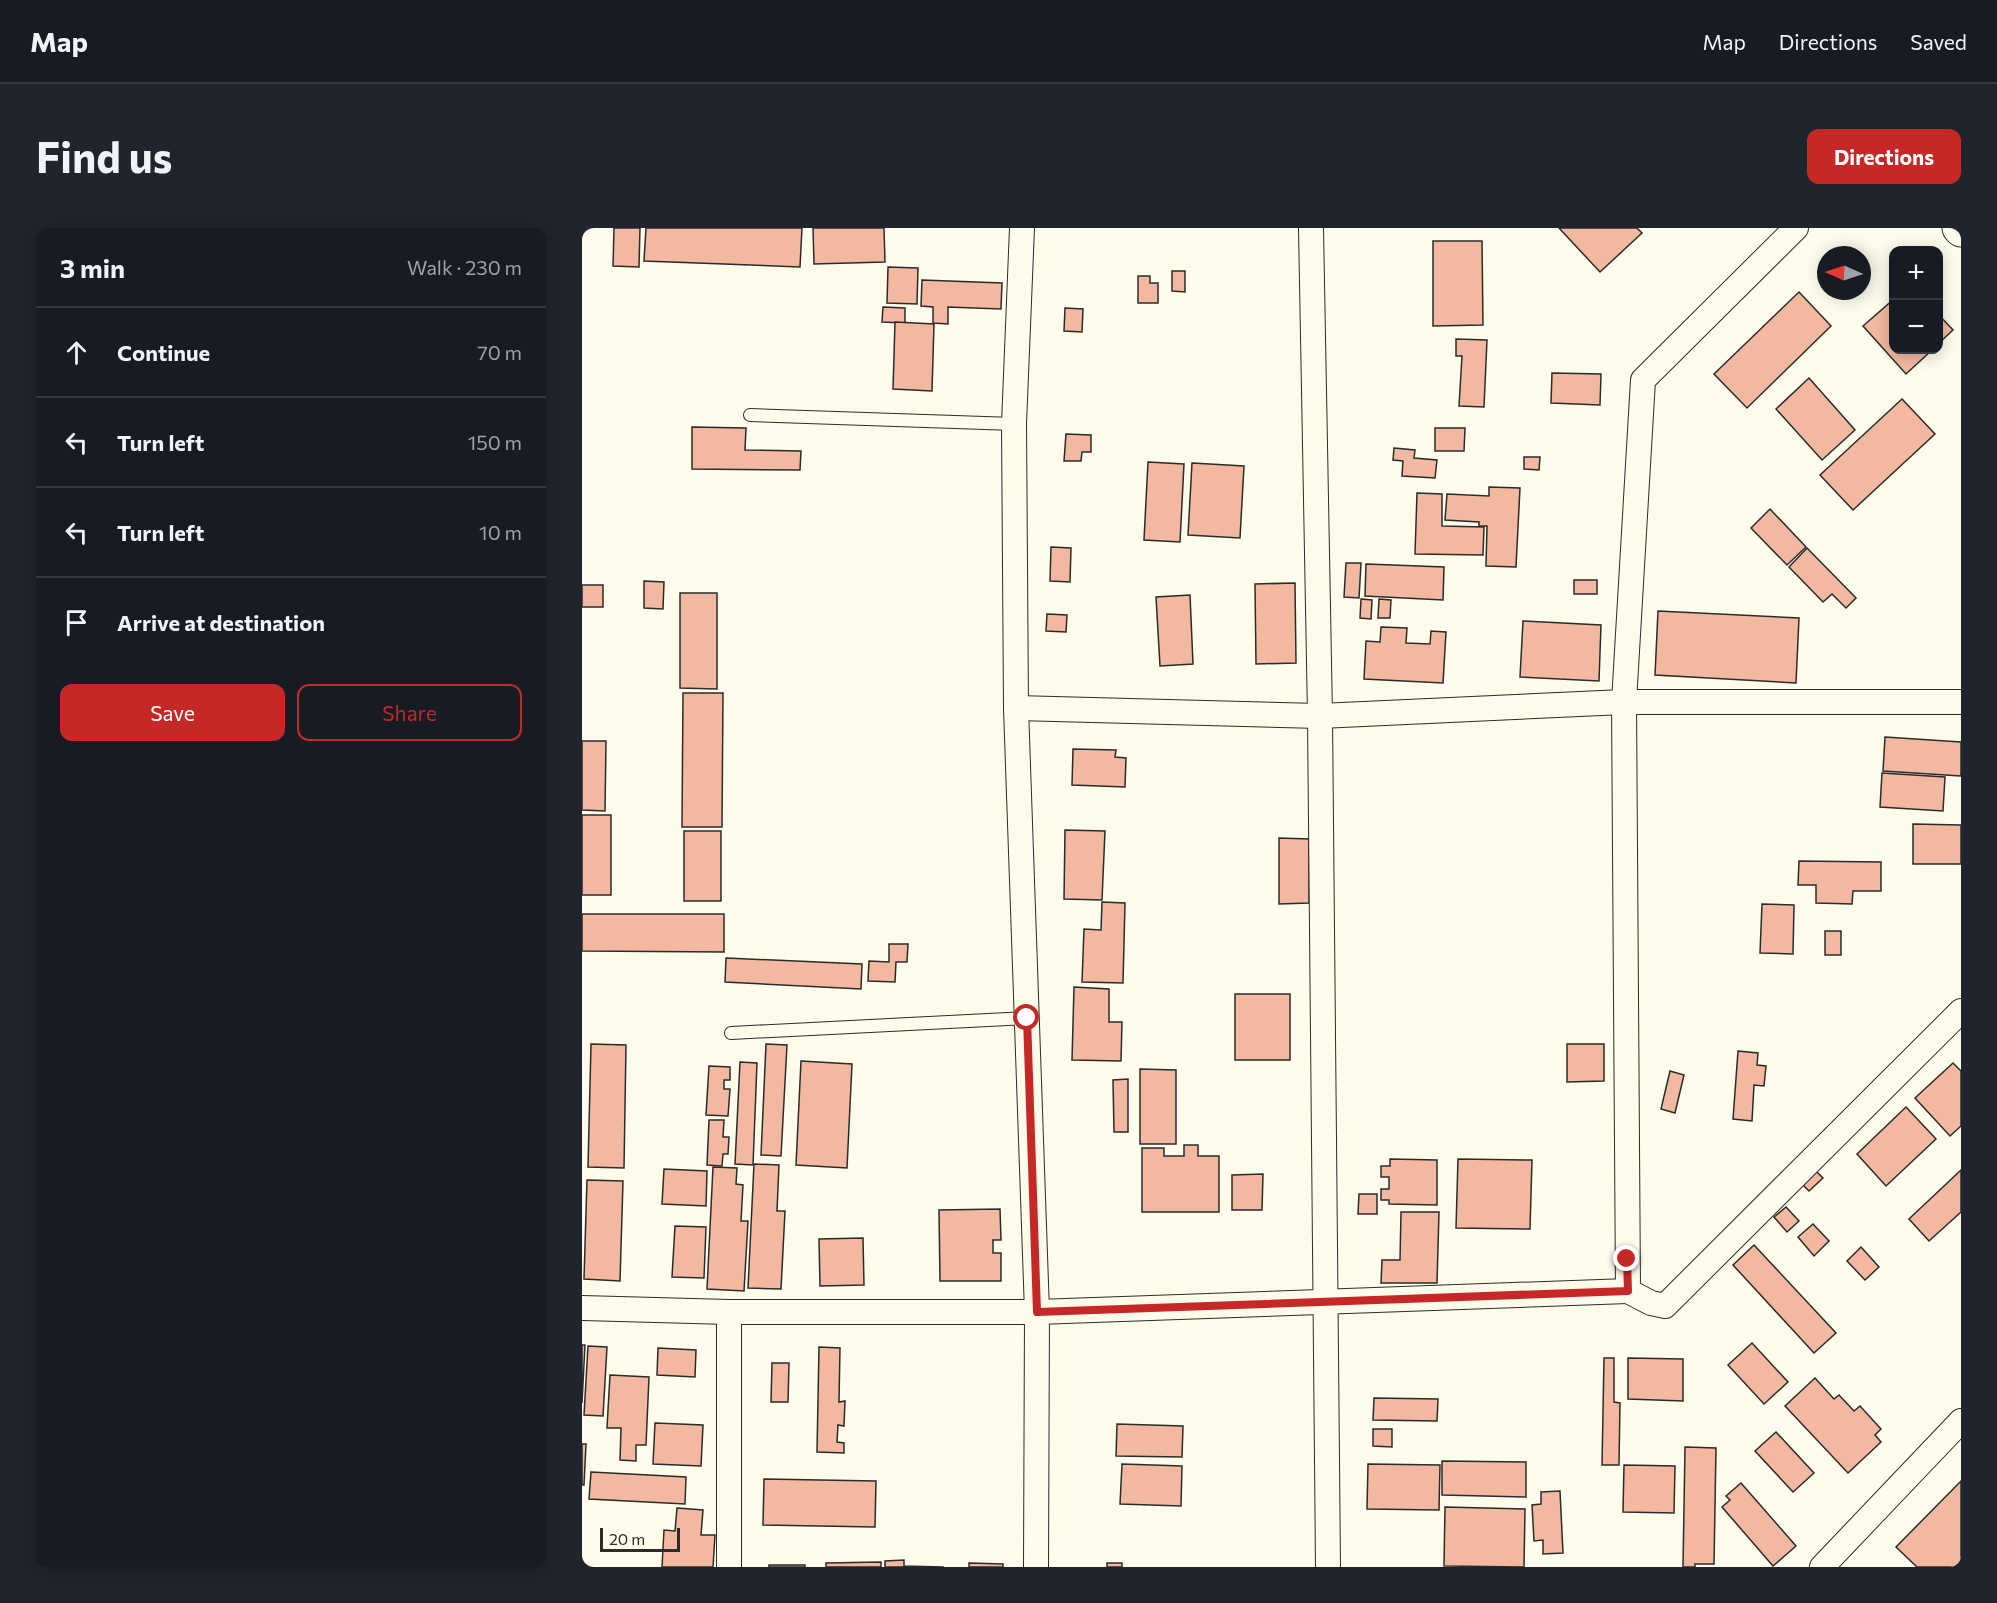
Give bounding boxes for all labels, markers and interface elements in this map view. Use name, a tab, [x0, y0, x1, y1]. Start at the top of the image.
text: Map	[30, 24, 88, 58]
text: Map	[1703, 29, 1746, 54]
text: Directions	[1779, 29, 1877, 54]
text: Saved	[1910, 29, 1967, 54]
button: Directions	[1807, 129, 1961, 184]
text: Find us	[36, 130, 172, 182]
north arrow	[1817, 246, 1871, 300]
map controls	[1889, 246, 1943, 354]
button: +	[1889, 246, 1943, 300]
text: 3 min	[60, 252, 125, 283]
text: Walk · 230 m	[407, 255, 522, 279]
button: −	[1889, 300, 1943, 354]
icon: ahead	[60, 336, 93, 369]
text: Continue	[117, 339, 210, 366]
text: 70 m	[477, 340, 522, 364]
icon: left	[60, 426, 93, 459]
text: Turn left	[117, 429, 204, 456]
text: 150 m	[468, 430, 522, 454]
icon: left	[60, 516, 93, 549]
text: Turn left	[117, 519, 204, 546]
text: 10 m	[479, 520, 522, 544]
icon: arrive	[60, 606, 93, 639]
text: Arrive at destination	[117, 609, 325, 636]
button: Save	[60, 684, 285, 741]
button: Share	[297, 684, 522, 741]
route start	[1013, 1004, 1039, 1030]
route end	[1613, 1245, 1639, 1271]
scale bar	[600, 1525, 680, 1552]
text: 20 m	[609, 1529, 645, 1548]

